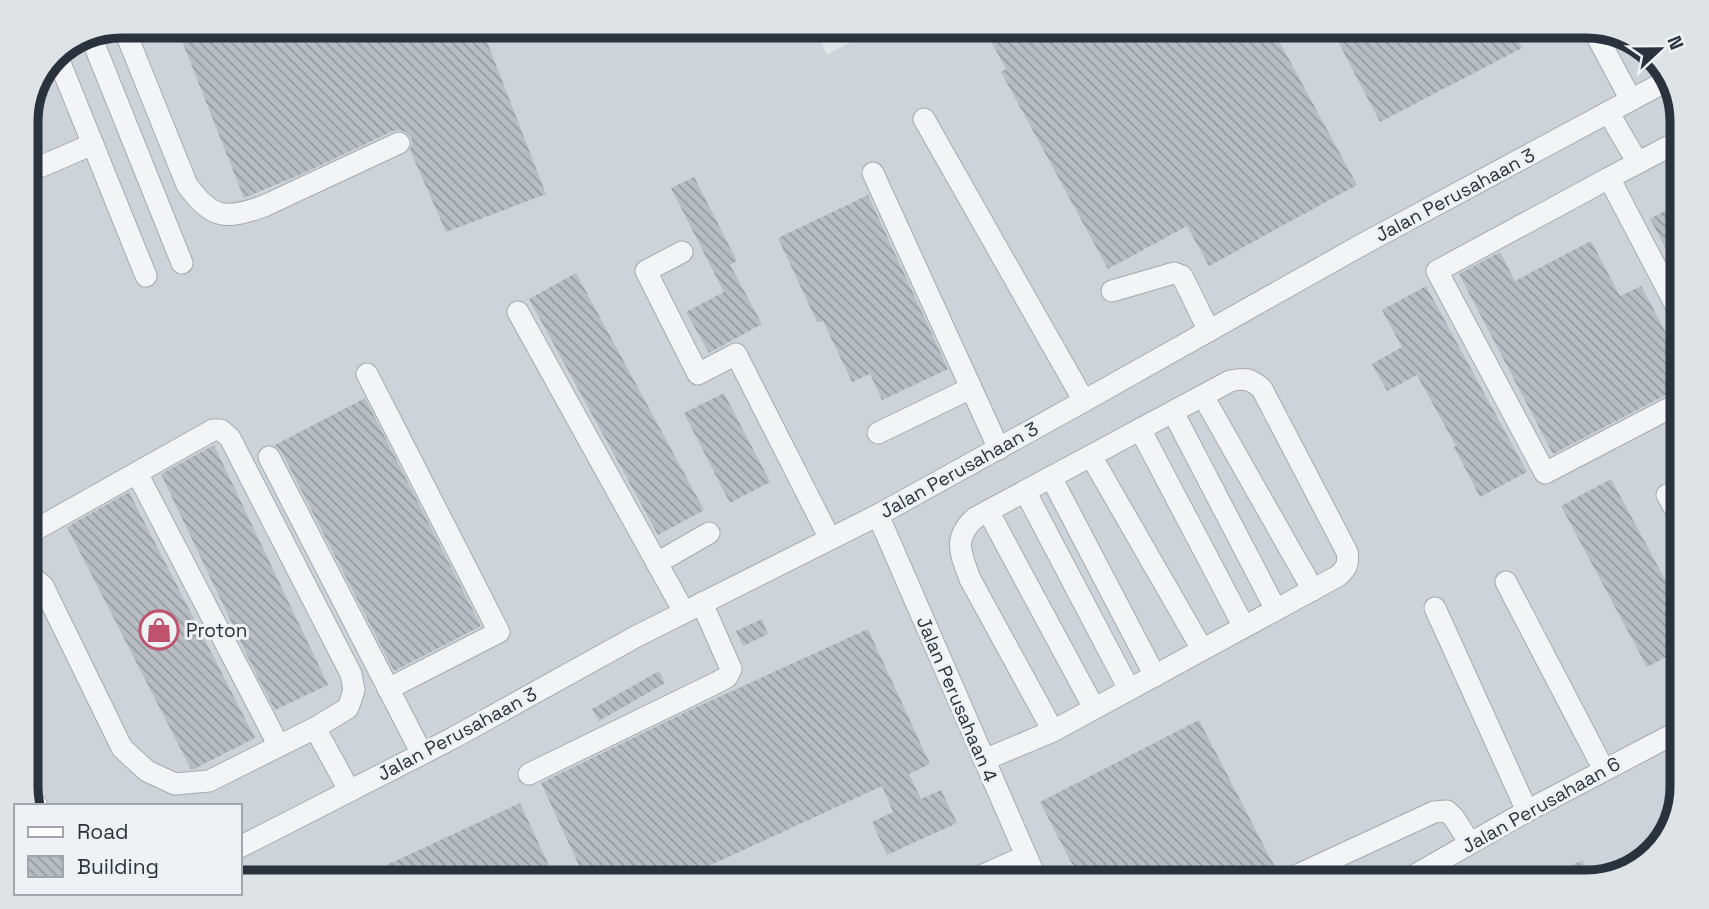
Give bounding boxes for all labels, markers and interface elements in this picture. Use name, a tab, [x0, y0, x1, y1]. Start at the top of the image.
north arrow	[1625, 14, 1695, 84]
text: N	[1661, 32, 1689, 53]
street label: Jalan Perusahaan 3	[1371, 142, 1539, 248]
street label: Jalan Perusahaan 3	[875, 416, 1043, 524]
shop icon: Proton	[138, 609, 180, 651]
street label: Jalan Perusahaan 4	[911, 612, 1003, 786]
place label: Proton	[186, 618, 247, 643]
street label: Jalan Perusahaan 3	[373, 681, 541, 787]
street label: Jalan Perusahaan 6	[1457, 751, 1625, 859]
legend	[14, 804, 242, 895]
text: Road	[77, 818, 129, 845]
text: Building	[77, 853, 159, 880]

